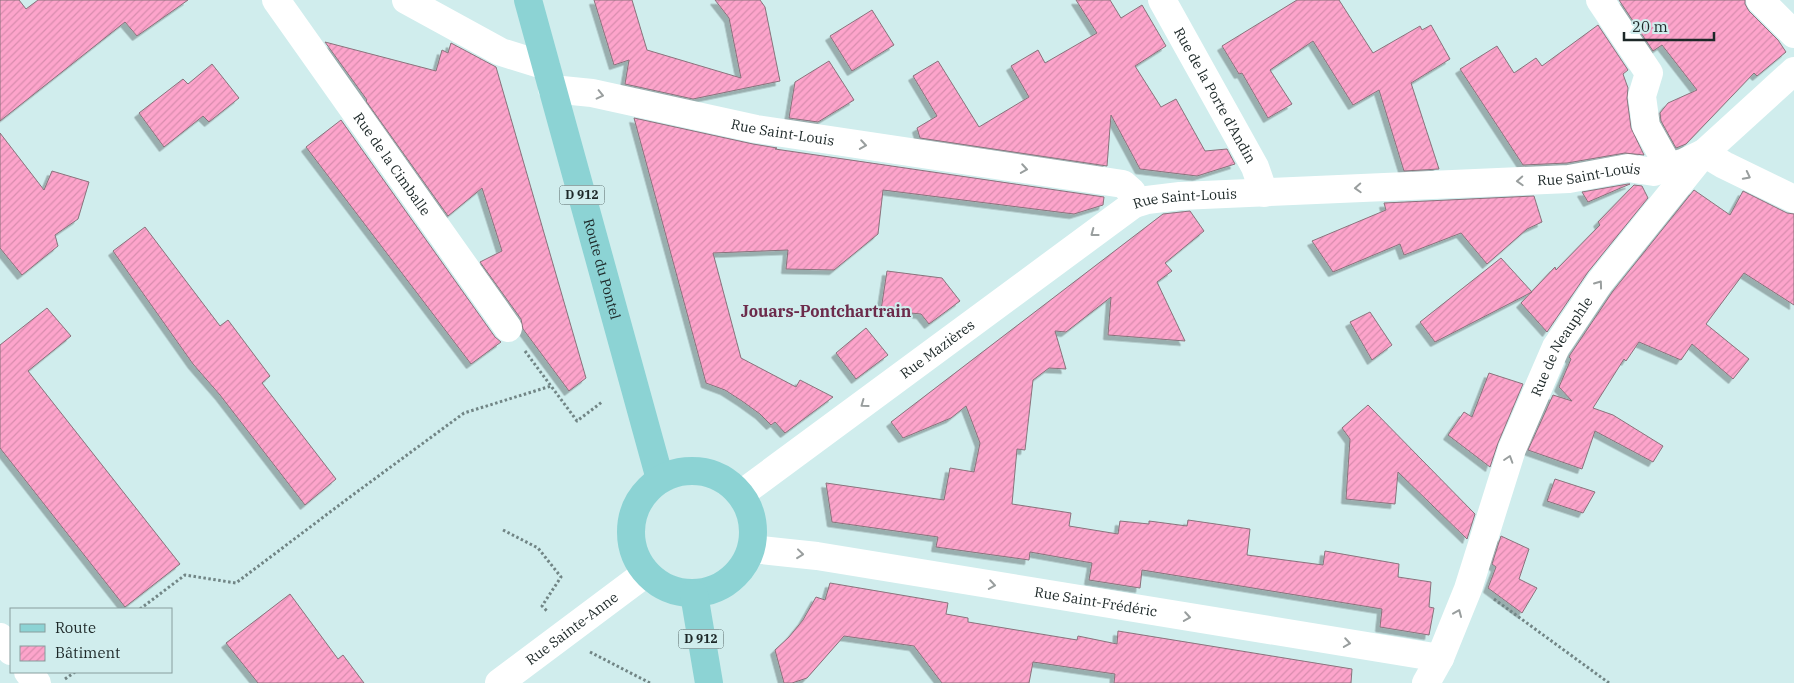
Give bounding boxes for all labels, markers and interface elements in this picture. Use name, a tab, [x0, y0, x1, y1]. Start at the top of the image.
scale bar	[1624, 10, 1714, 42]
text: 20 m	[1632, 17, 1668, 36]
street label: Rue de la Porte d'Andin	[1170, 24, 1260, 166]
one-way arrow	[596, 89, 605, 100]
street label: Rue de la Cimballe	[349, 109, 435, 219]
street label: Rue Saint-Louis	[729, 115, 836, 150]
one-way arrow	[859, 140, 867, 150]
street label: Rue Saint-Louis	[1537, 159, 1642, 189]
one-way arrow	[1019, 164, 1028, 174]
one-way arrow	[1741, 170, 1750, 180]
one-way arrow	[1516, 175, 1524, 186]
one-way arrow	[1353, 183, 1361, 194]
street label: Rue Saint-Louis	[1131, 185, 1237, 213]
road number: D 912	[560, 186, 604, 204]
street label: Route du Pontel	[580, 216, 625, 321]
one-way arrow	[1091, 227, 1100, 235]
one-way arrow	[1593, 280, 1602, 290]
street label: Rue de Neauphle	[1527, 293, 1597, 399]
district label: Jouars-Pontchartrain	[741, 301, 912, 321]
street label: Rue Mazières	[896, 316, 978, 383]
one-way arrow	[860, 398, 870, 407]
one-way arrow	[1503, 455, 1513, 464]
one-way arrow	[796, 548, 804, 559]
one-way arrow	[987, 580, 996, 590]
street label: Rue Saint-Frédéric	[1033, 583, 1159, 621]
street label: Rue Sainte-Anne	[522, 588, 622, 669]
legend	[10, 608, 172, 673]
one-way arrow	[1452, 609, 1462, 618]
one-way arrow	[1183, 611, 1191, 622]
text: Route	[55, 618, 96, 637]
road number: D 912	[678, 630, 724, 648]
one-way arrow	[1343, 638, 1351, 648]
text: Bâtiment	[55, 643, 120, 662]

